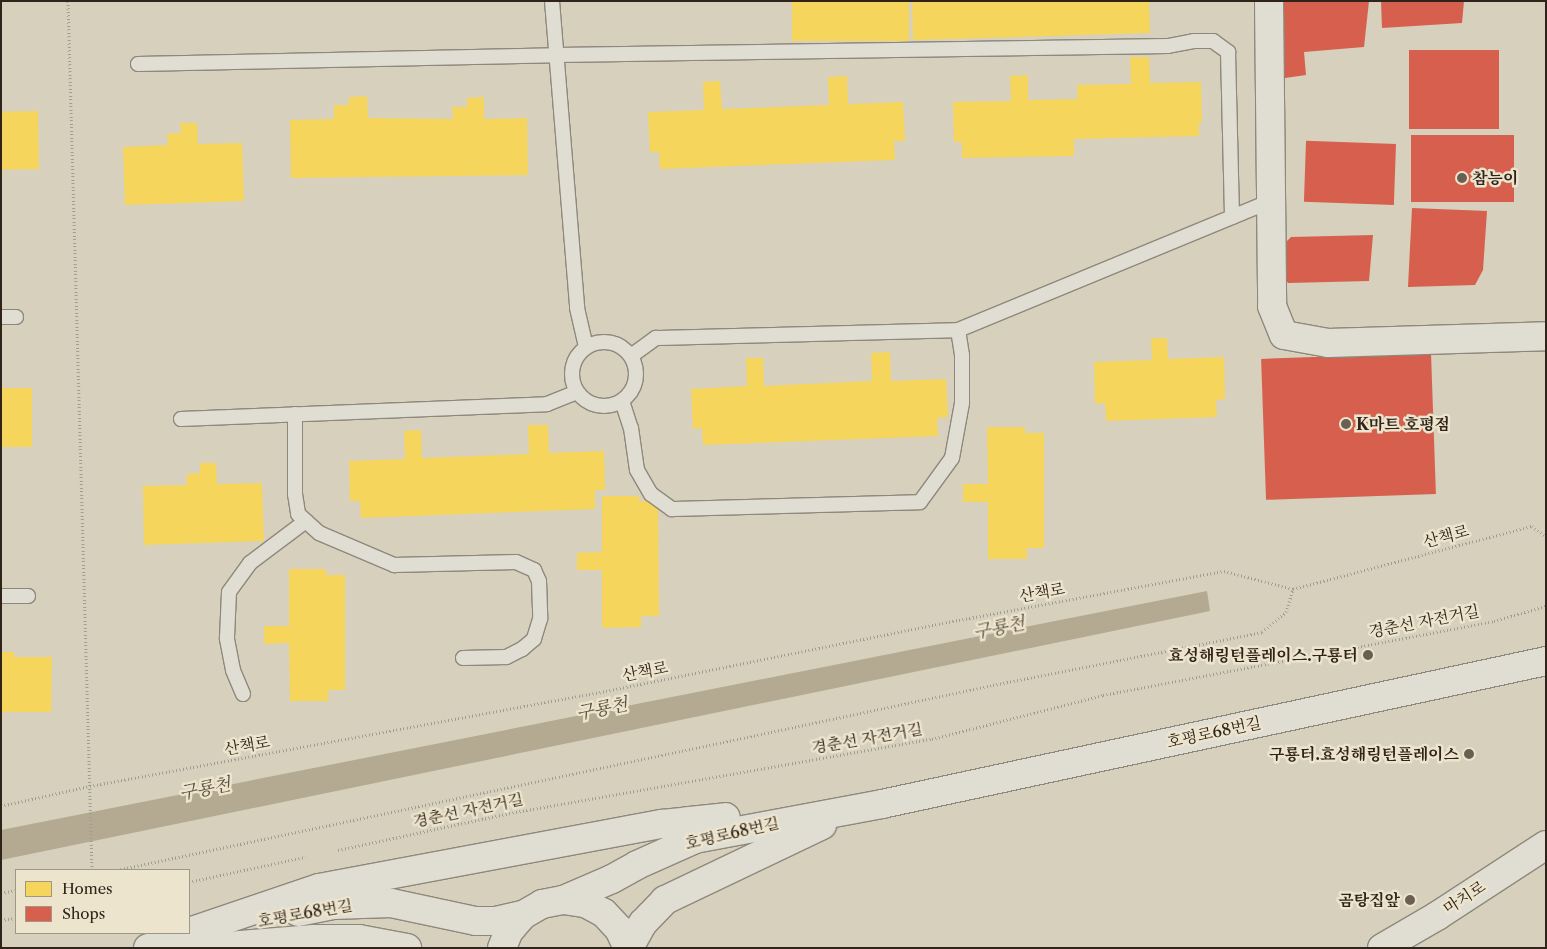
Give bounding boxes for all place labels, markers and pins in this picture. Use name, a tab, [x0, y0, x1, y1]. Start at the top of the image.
place label: 참능이	[1472, 168, 1518, 188]
marker: 참능이	[1456, 172, 1468, 184]
place label: K마트 호평점	[1356, 414, 1450, 434]
marker: K마트 호평점	[1340, 418, 1352, 430]
place label: 효성해링턴플레이스.구룡터	[1168, 645, 1358, 665]
marker: 효성해링턴플레이스.구룡터	[1362, 649, 1374, 661]
place label: 구룡터.효성해링턴플레이스	[1269, 744, 1459, 764]
marker: 구룡터.효성해링턴플레이스	[1463, 748, 1475, 760]
place label: 곰탕집앞	[1338, 890, 1400, 910]
marker: 곰탕집앞	[1404, 894, 1416, 906]

